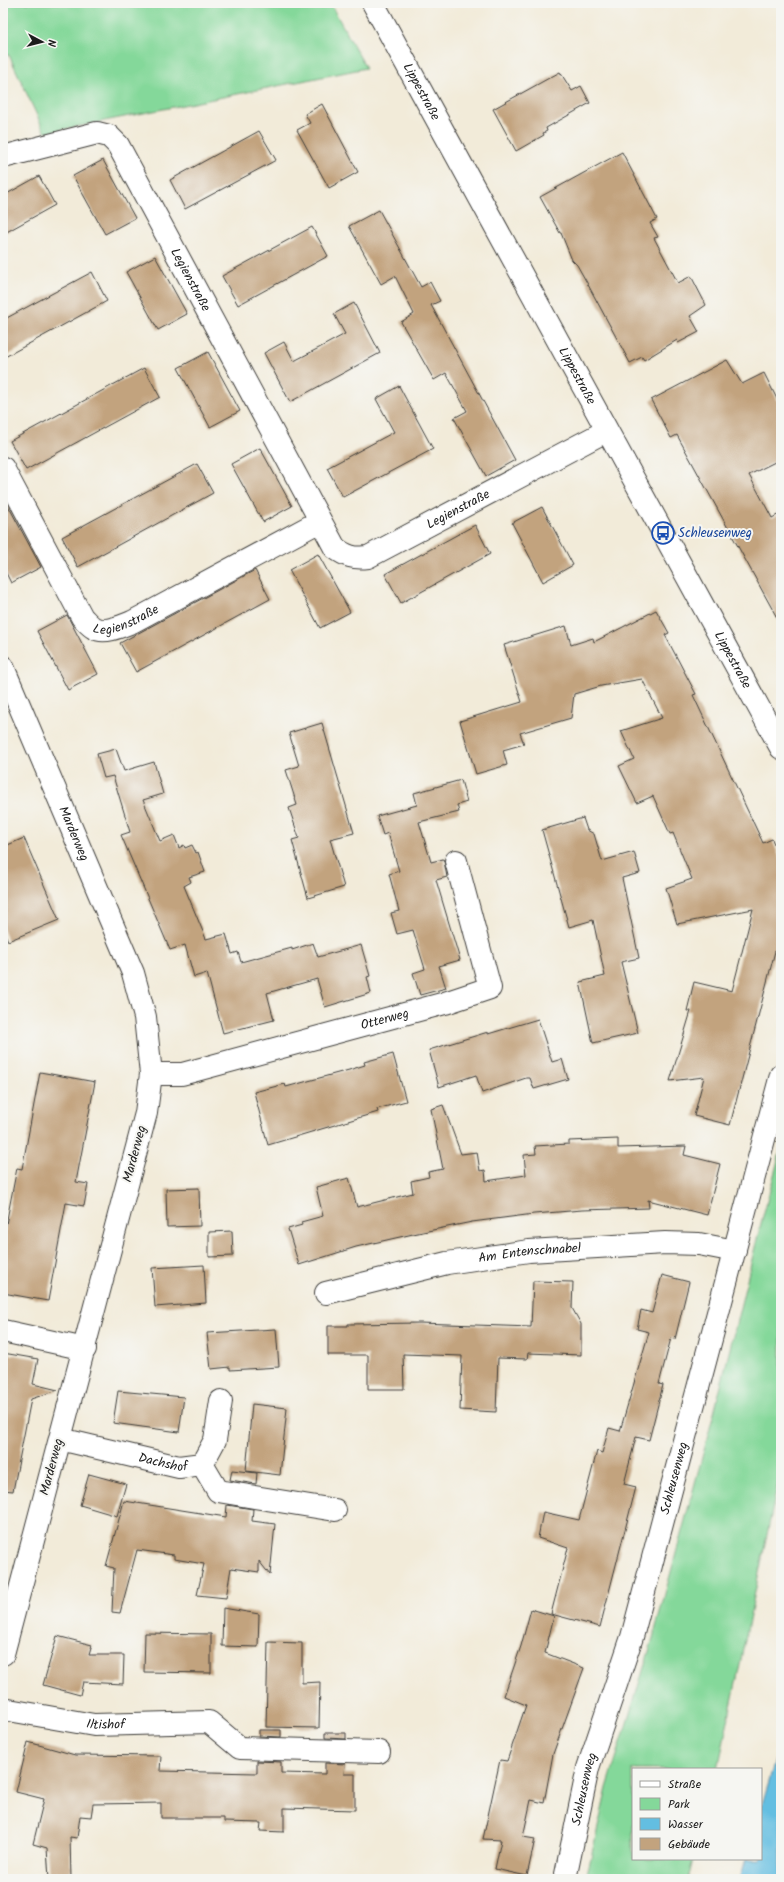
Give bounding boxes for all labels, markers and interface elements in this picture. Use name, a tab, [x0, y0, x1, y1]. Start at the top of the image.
north arrow	[22, 22, 62, 62]
text: N	[42, 39, 60, 48]
street label: Lippestraße	[397, 59, 446, 124]
street label: Legienstraße	[165, 244, 216, 315]
street label: Lippestraße	[553, 343, 602, 409]
street label: Legienstraße	[422, 484, 494, 535]
bus stop icon: Schleusenweg	[650, 520, 676, 546]
place label: Schleusenweg	[678, 523, 752, 544]
street label: Legienstraße	[90, 599, 163, 641]
street label: Lippestraße	[708, 627, 757, 693]
street label: Marderweg	[53, 803, 95, 864]
street label: Otterweg	[358, 1003, 411, 1036]
street label: Marderweg	[117, 1123, 153, 1185]
street label: Am Entenschnabel	[477, 1237, 582, 1269]
street label: Marderweg	[34, 1436, 70, 1498]
street label: Schleusenweg	[654, 1440, 694, 1517]
street label: Dachshof	[136, 1447, 190, 1478]
street label: Iltishof	[85, 1713, 126, 1736]
street label: Schleusenweg	[566, 1750, 603, 1827]
legend	[632, 1768, 762, 1860]
text: Straße	[668, 1775, 702, 1794]
text: Park	[668, 1795, 690, 1814]
text: Wasser	[668, 1815, 704, 1834]
text: Gebäude	[668, 1835, 710, 1854]

